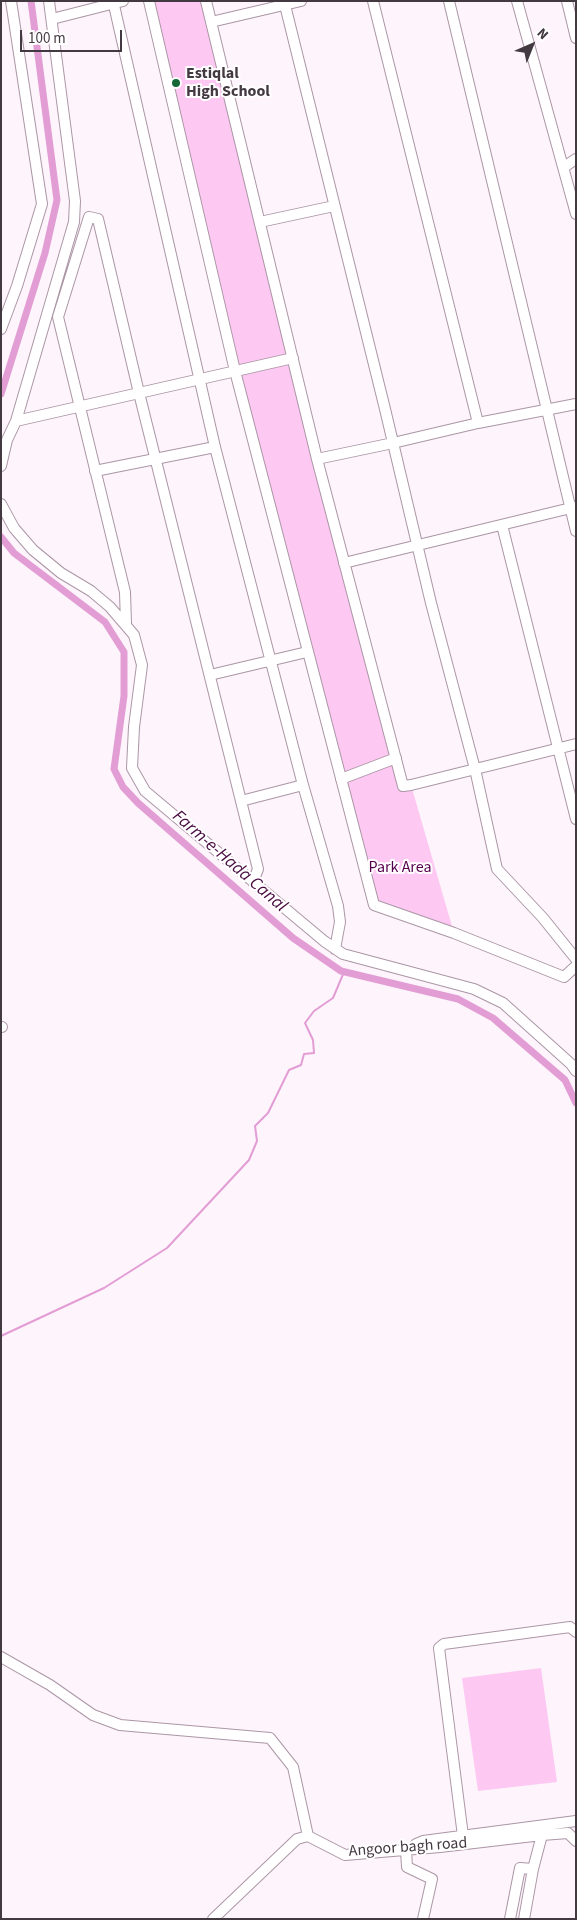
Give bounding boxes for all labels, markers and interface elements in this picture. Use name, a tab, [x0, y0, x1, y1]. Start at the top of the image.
scale bar	[22, 20, 125, 52]
north arrow	[507, 20, 557, 70]
text: N	[532, 24, 553, 45]
text: 100 m	[28, 28, 66, 49]
place label: Estiqlal High School	[186, 64, 270, 102]
marker: Estiqlal High School	[170, 77, 182, 89]
water label: Farm-e-Hada Canal	[167, 806, 291, 918]
park label: Park Area	[369, 858, 431, 878]
street label: Angoor bagh road	[348, 1834, 468, 1862]

